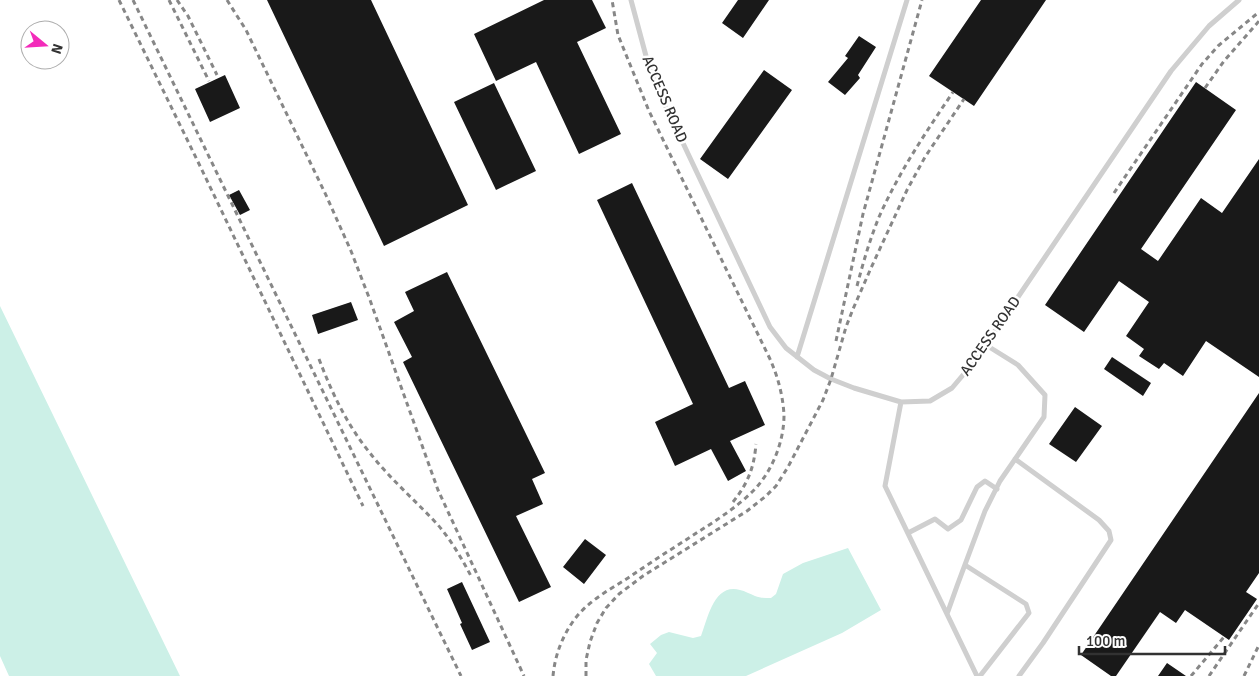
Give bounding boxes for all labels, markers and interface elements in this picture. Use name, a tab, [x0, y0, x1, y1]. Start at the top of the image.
north arrow	[20, 20, 70, 70]
text: N	[47, 42, 66, 56]
street label: ACCESS ROAD	[639, 53, 691, 145]
street label: ACCESS ROAD	[956, 293, 1024, 379]
scale bar	[1079, 624, 1225, 656]
text: 100 m	[1086, 632, 1126, 650]

